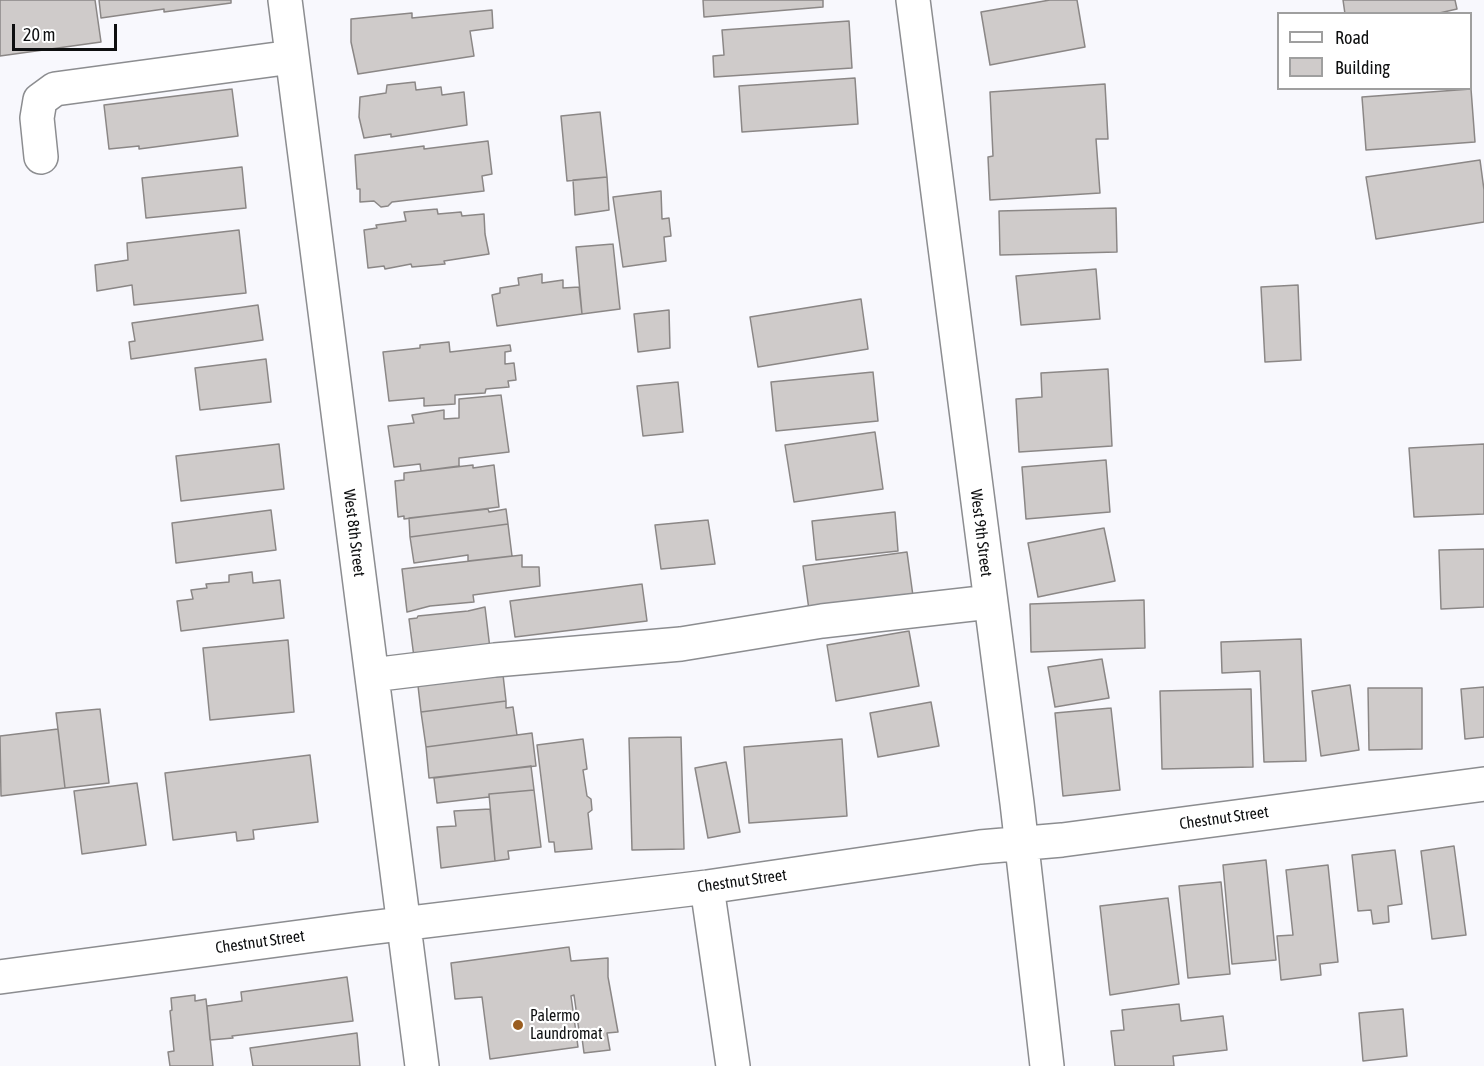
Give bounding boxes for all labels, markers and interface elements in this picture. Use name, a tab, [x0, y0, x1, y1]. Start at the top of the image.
scale bar	[15, 12, 120, 50]
legend	[1277, 12, 1472, 90]
text: 20 m	[23, 24, 55, 45]
text: Road	[1335, 27, 1369, 48]
text: Building	[1335, 57, 1390, 78]
street label: West 8th Street	[339, 488, 369, 578]
street label: West 9th Street	[966, 488, 996, 578]
street label: Chestnut Street	[1178, 802, 1270, 834]
street label: Chestnut Street	[696, 865, 788, 897]
street label: Chestnut Street	[214, 926, 306, 958]
place label: Palermo Laundromat	[530, 1006, 603, 1044]
marker: Palermo Laundromat	[511, 1018, 525, 1032]

